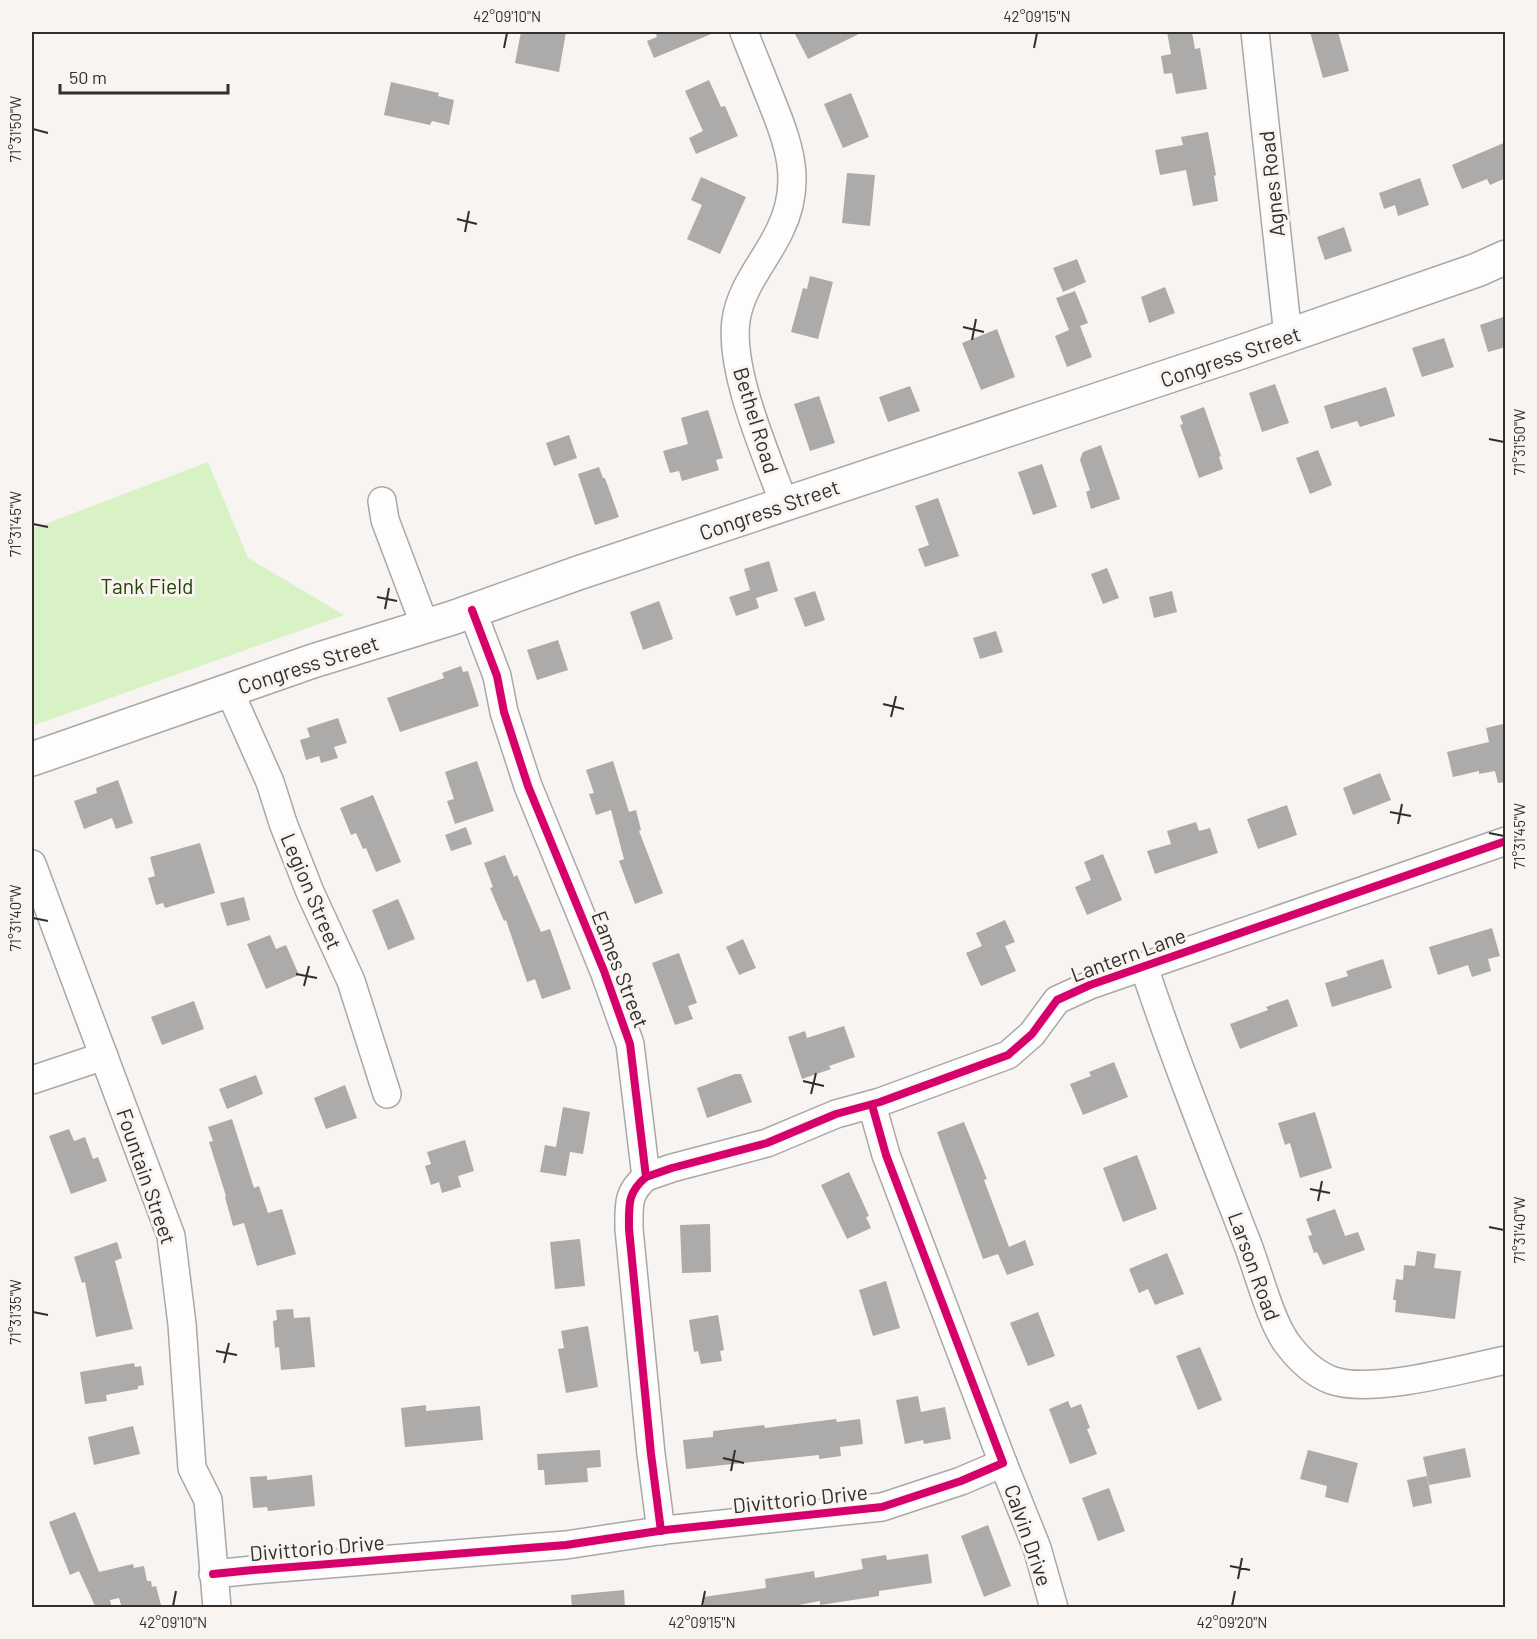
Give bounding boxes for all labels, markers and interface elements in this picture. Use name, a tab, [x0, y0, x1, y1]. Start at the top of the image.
text: 42°09'10"N	[473, 7, 541, 25]
text: 42°09'15"N	[1003, 7, 1071, 25]
scale bar	[60, 57, 228, 95]
text: 50 m	[69, 66, 107, 88]
text: 71°31'50"W	[6, 96, 24, 162]
street label: Agnes Road	[1253, 130, 1289, 238]
street label: Congress Street	[1157, 320, 1303, 392]
street label: Bethel Road	[729, 364, 785, 476]
text: 71°31'50"W	[1510, 409, 1528, 475]
street label: Congress Street	[696, 473, 842, 545]
text: 71°31'45"W	[6, 491, 24, 557]
park label: Tank Field	[100, 573, 194, 598]
street label: Congress Street	[234, 629, 382, 699]
text: 71°31'45"W	[1510, 803, 1528, 869]
street label: Legion Street	[276, 829, 348, 953]
text: 71°31'40"W	[6, 885, 24, 951]
street label: Eames Street	[587, 907, 655, 1031]
street label: Lantern Lane	[1067, 922, 1189, 986]
street label: Fountain Street	[112, 1105, 182, 1247]
text: 71°31'40"W	[1510, 1197, 1528, 1263]
street label: Larson Road	[1224, 1208, 1286, 1324]
text: 71°31'35"W	[6, 1279, 24, 1345]
street label: Divittorio Drive	[731, 1478, 869, 1518]
street label: Calvin Drive	[1000, 1481, 1058, 1589]
street label: Divittorio Drive	[248, 1529, 386, 1565]
text: 42°09'10"N	[139, 1613, 207, 1631]
text: 42°09'15"N	[668, 1613, 736, 1631]
text: 42°09'20"N	[1197, 1613, 1267, 1631]

